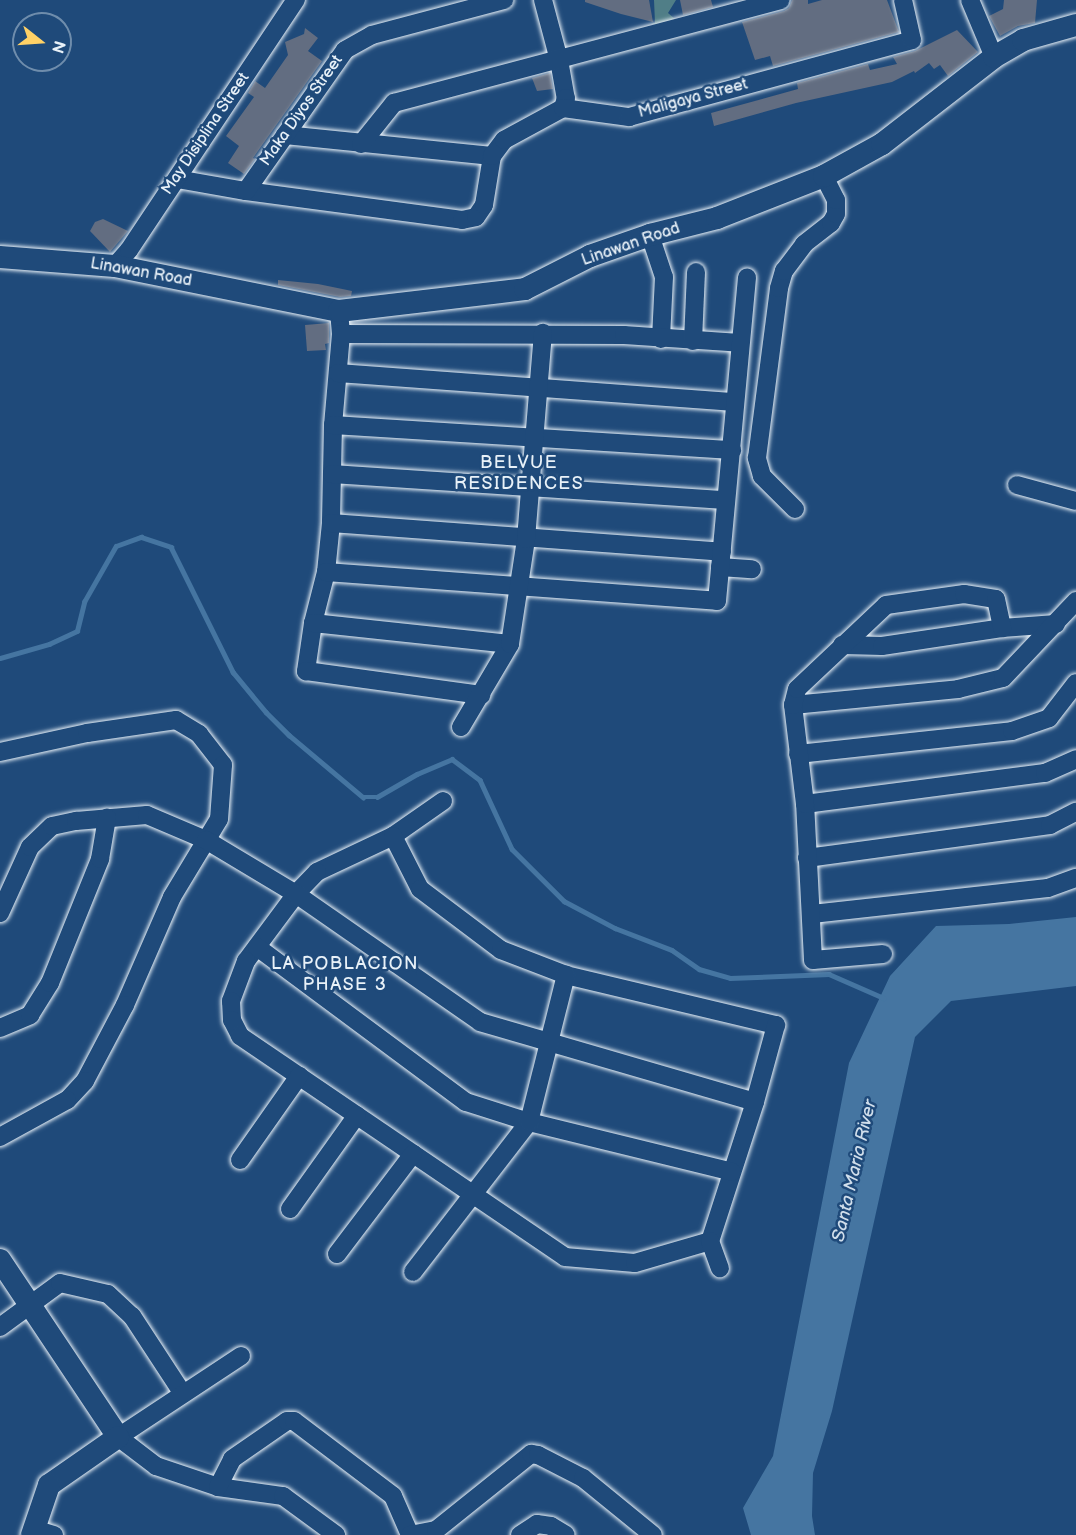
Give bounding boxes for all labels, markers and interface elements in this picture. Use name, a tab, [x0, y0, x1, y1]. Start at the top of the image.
north arrow	[12, 12, 72, 72]
text: N	[47, 38, 69, 55]
street label: Maka Diyos Street	[256, 52, 348, 170]
street label: May Disiplina Street	[158, 69, 254, 199]
street label: Maligaya Street	[636, 75, 750, 123]
street label: Linawan Road	[579, 219, 683, 271]
street label: Linawan Road	[89, 255, 193, 291]
district label: BELVUE RESIDENCES	[454, 453, 584, 496]
district label: LA POBLACION PHASE 3	[271, 954, 419, 996]
water label: Santa Maria River	[828, 1098, 882, 1244]

